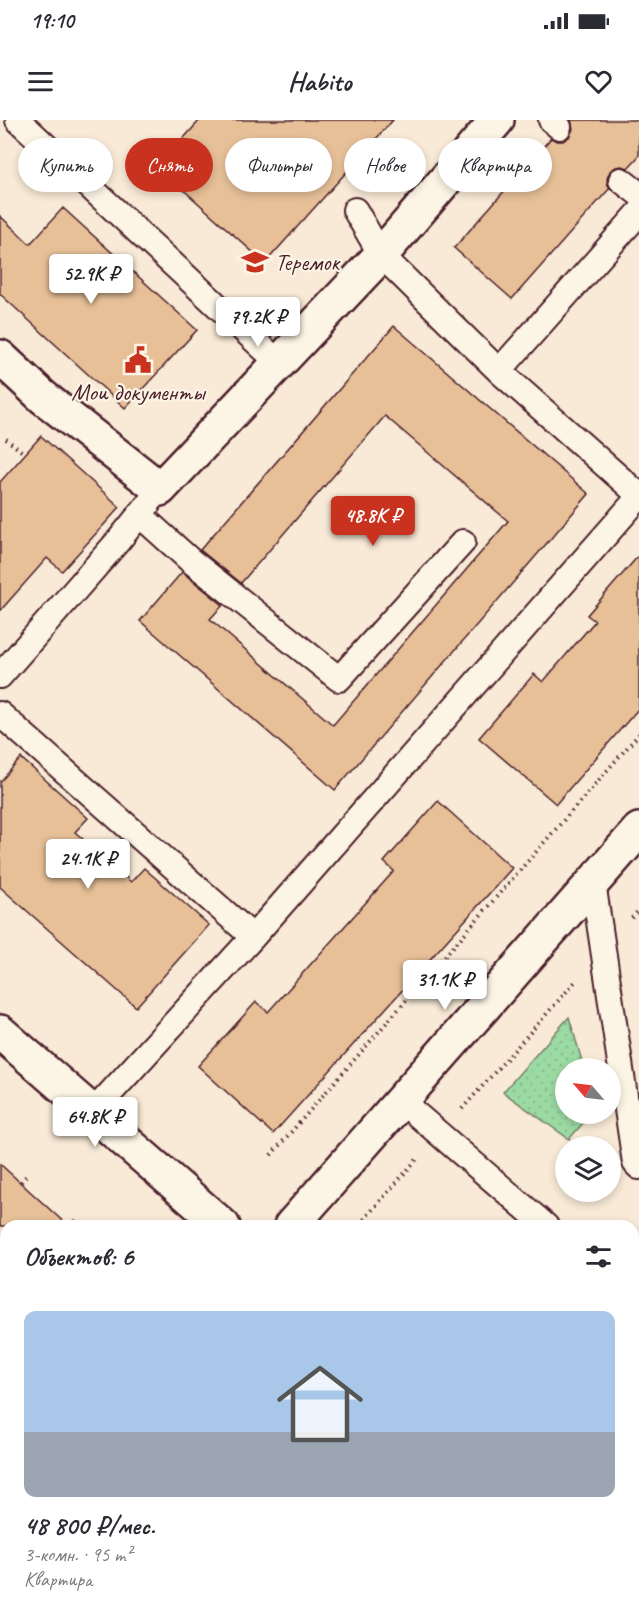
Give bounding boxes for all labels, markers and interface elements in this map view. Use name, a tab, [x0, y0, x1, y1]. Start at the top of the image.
text: 19:10	[30, 7, 74, 35]
text: Habito	[288, 64, 351, 98]
icon: menu	[24, 65, 57, 98]
icon: heart	[582, 65, 615, 98]
chip: Купить	[18, 138, 113, 192]
chip: Снять	[125, 138, 213, 192]
chip: Фильтры	[225, 138, 332, 192]
chip: Новое	[344, 138, 426, 192]
chip: Квартира	[438, 138, 552, 192]
school or university icon: Теремок	[240, 247, 270, 277]
place label: Теремок	[275, 247, 341, 277]
pin: 52.9K ₽	[36, 254, 146, 305]
text: 52.9K ₽	[63, 261, 119, 286]
pin: 79.2K ₽	[203, 297, 313, 348]
text: 79.2K ₽	[230, 304, 286, 329]
public building icon: Мои документы	[123, 345, 153, 375]
place label: Мои документы	[71, 377, 207, 407]
pin: 48.8K ₽	[318, 496, 428, 547]
text: 48.8K ₽	[345, 503, 401, 528]
pin: 24.1K ₽	[33, 839, 143, 890]
text: 24.1K ₽	[60, 846, 116, 871]
pin: 31.1K ₽	[390, 960, 500, 1011]
text: 31.1K ₽	[417, 967, 473, 992]
north arrow	[555, 1058, 621, 1124]
map controls	[555, 1058, 621, 1202]
pin: 64.8K ₽	[40, 1097, 150, 1148]
text: 64.8K ₽	[67, 1104, 123, 1129]
button: layers	[555, 1136, 621, 1202]
text: Объектов: 6	[24, 1240, 133, 1273]
icon: filters	[582, 1240, 615, 1273]
icon: home	[266, 1350, 374, 1458]
text: 48 800 ₽/мес.	[24, 1509, 155, 1542]
text: 3-комн. · 95 m²	[24, 1542, 132, 1567]
text: Квартира	[24, 1567, 92, 1592]

